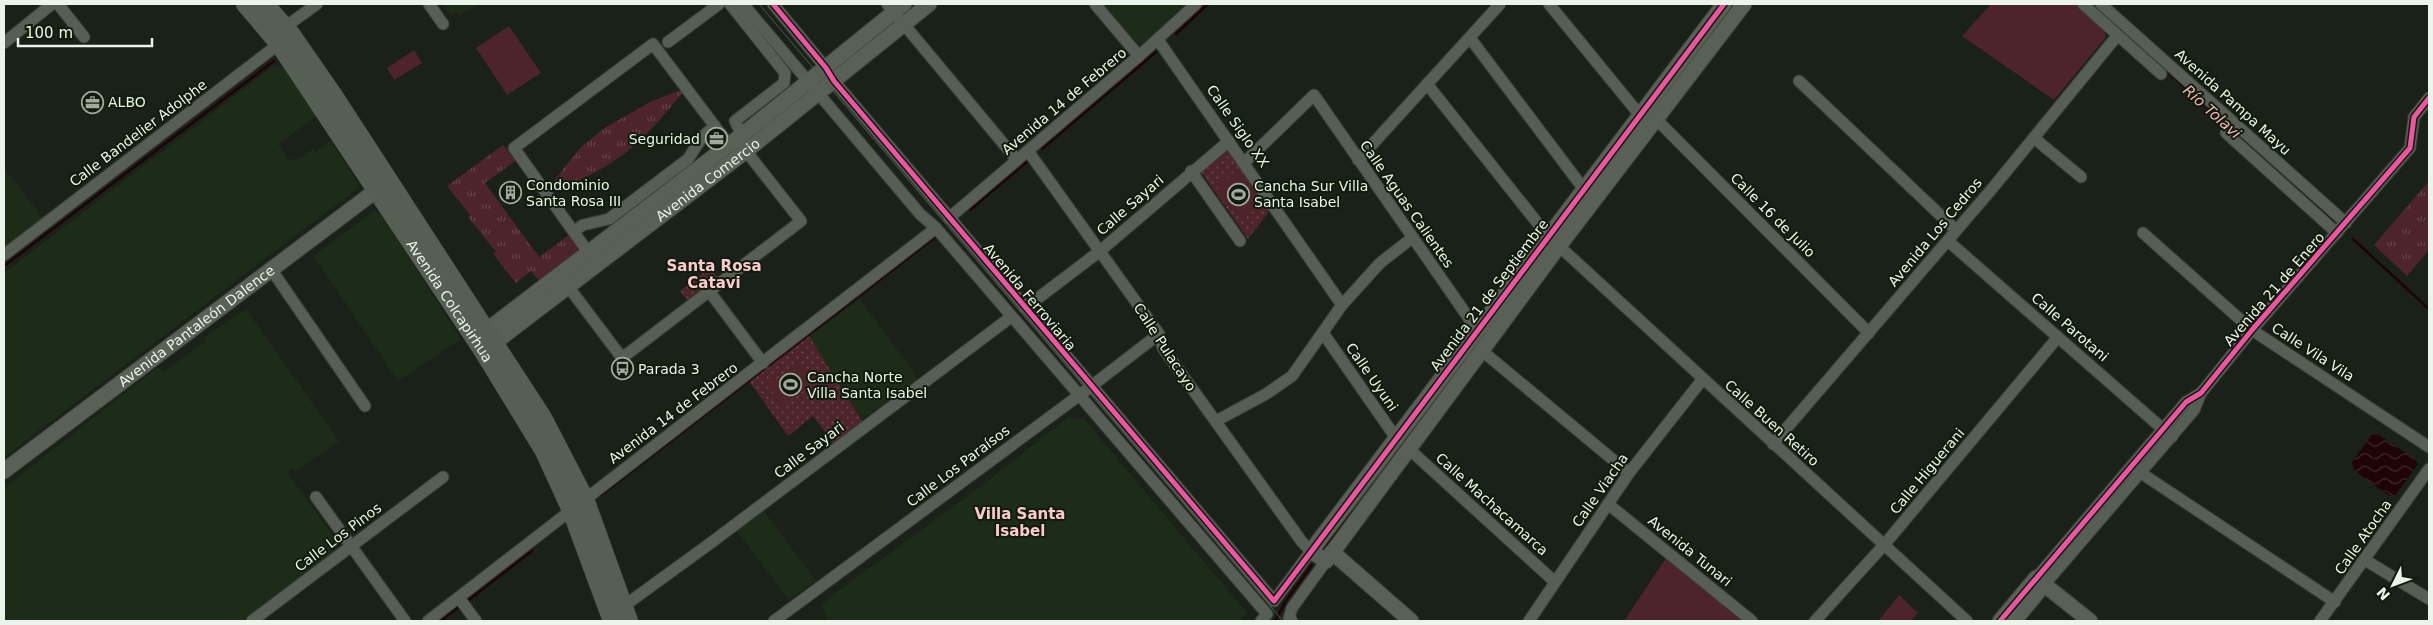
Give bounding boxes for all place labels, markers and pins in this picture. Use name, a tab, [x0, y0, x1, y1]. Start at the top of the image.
office icon: ALBO	[80, 90, 104, 114]
place label: ALBO	[108, 94, 146, 110]
office icon: Seguridad	[704, 127, 728, 151]
place label: Seguridad	[629, 131, 700, 147]
place label: Condominio Santa Rosa III	[526, 177, 621, 209]
place label: Cancha Sur Villa Santa Isabel	[1254, 178, 1368, 210]
building icon: Condominio Santa Rosa III	[498, 181, 522, 205]
sports icon: Cancha Sur Villa Santa Isabel	[1226, 182, 1250, 206]
bus stop icon: Parada 3	[610, 357, 634, 381]
place label: Parada 3	[638, 361, 700, 377]
place label: Cancha Norte Villa Santa Isabel	[807, 369, 927, 401]
sports icon: Cancha Norte Villa Santa Isabel	[779, 373, 803, 397]

